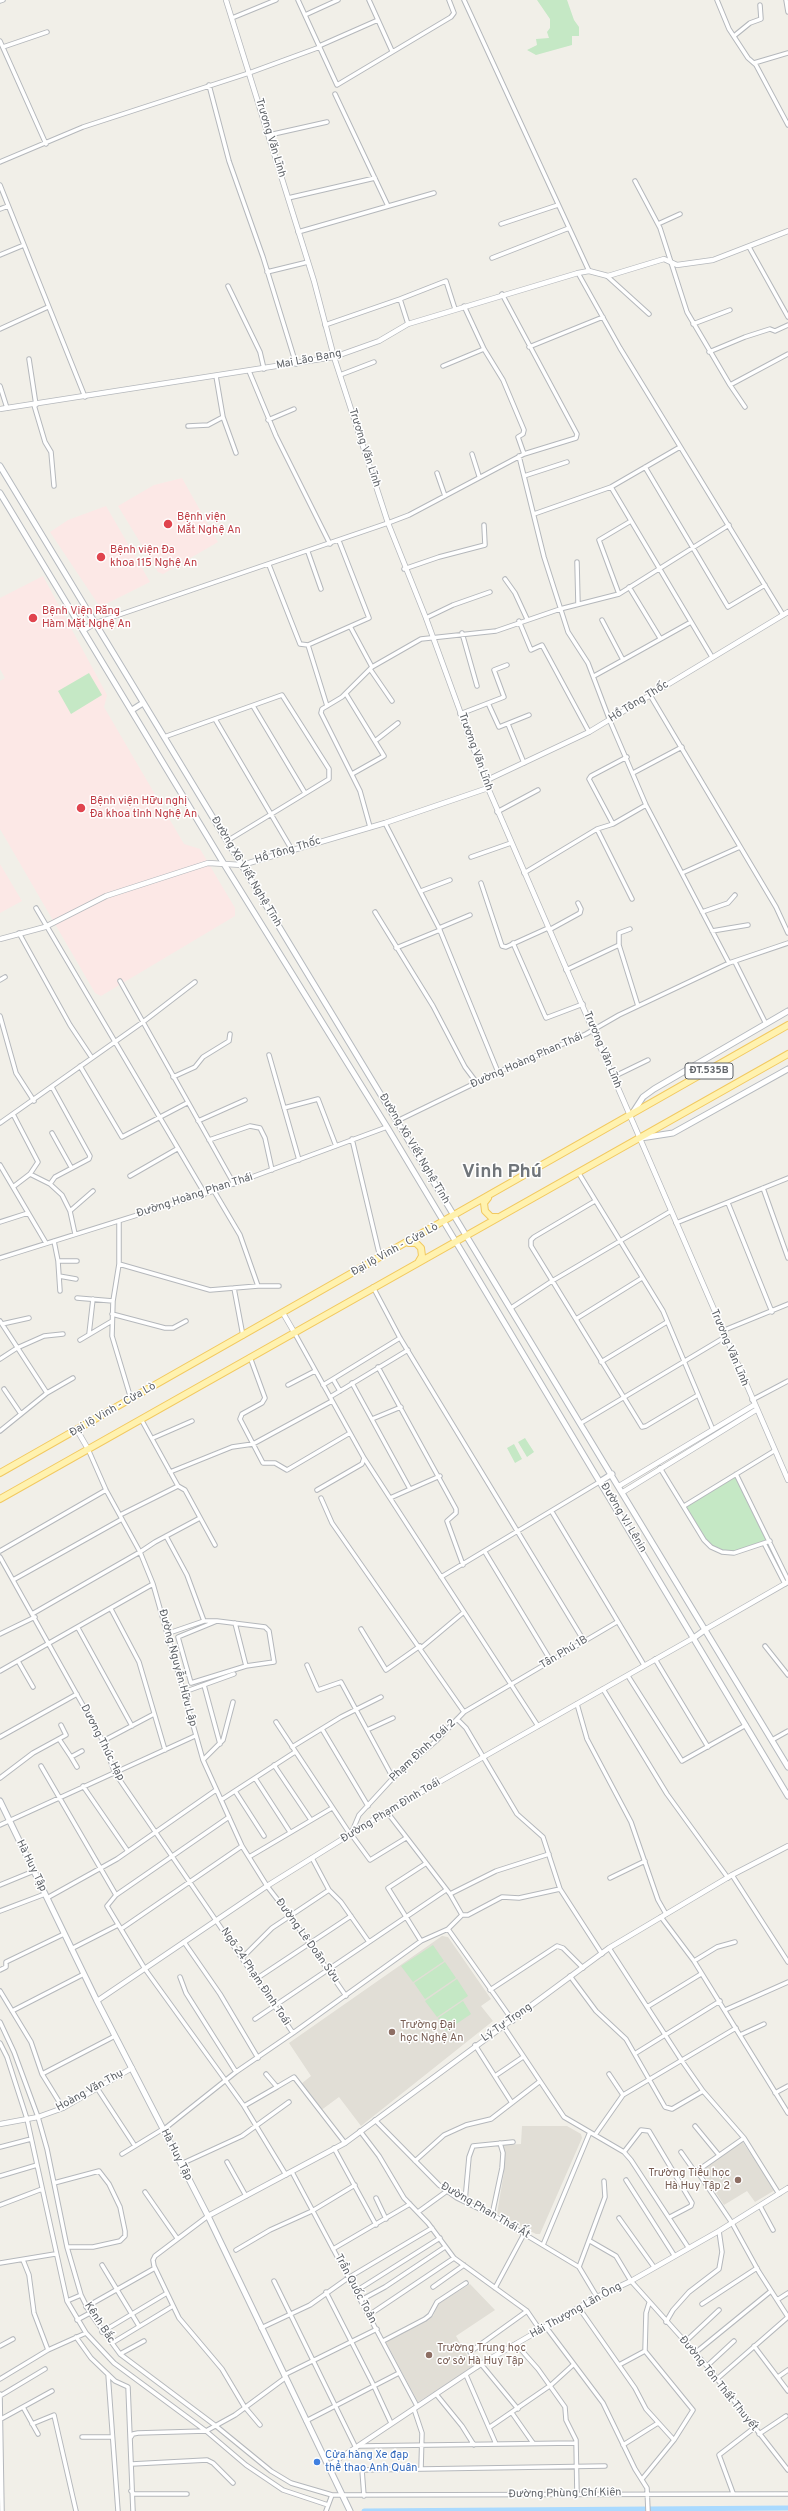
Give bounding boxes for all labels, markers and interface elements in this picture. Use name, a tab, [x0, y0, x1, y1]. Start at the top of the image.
street label: Trương Văn Lĩnh	[252, 97, 288, 179]
street label: Mai Lão Bạng	[275, 347, 343, 373]
street label: Trương Văn Lĩnh	[345, 407, 383, 489]
place label: Bệnh viện Mắt Nghệ An	[177, 511, 241, 537]
marker: Bệnh viện Mắt Nghệ An	[162, 518, 174, 530]
place label: Bệnh viện Đa khoa 115 Nghệ An	[110, 544, 197, 570]
marker: Bệnh viện Đa khoa 115 Nghệ An	[95, 551, 107, 563]
place label: Bệnh Viện Răng Hàm Mặt Nghệ An	[42, 605, 131, 631]
marker: Bệnh Viện Răng Hàm Mặt Nghệ An	[27, 612, 39, 624]
street label: Hồ Tông Thốc	[607, 678, 671, 726]
street label: Trương Văn Lĩnh	[455, 711, 495, 793]
place label: Bệnh viện Hữu nghị Đa khoa tỉnh Nghệ An	[90, 795, 197, 821]
marker: Bệnh viện Hữu nghị Đa khoa tỉnh Nghệ An	[75, 802, 87, 814]
street label: Đường Xô Viết Nghệ Tĩnh	[208, 814, 284, 930]
street label: Hồ Tông Thốc	[253, 835, 323, 867]
street label: Trương Văn Lĩnh	[580, 1010, 624, 1090]
street label: Đường Hoàng Phan Thái	[469, 1030, 585, 1092]
road number: ĐT.535B	[685, 1063, 733, 1079]
street label: Đường Xô Viết Nghệ Tĩnh	[376, 1091, 452, 1207]
district label: Vinh Phú	[462, 1162, 542, 1184]
street label: Đường Hoàng Phan Thái	[135, 1171, 255, 1221]
street label: Đại lộ Vinh - Cửa Lò	[349, 1221, 441, 1279]
street label: Trương Văn Lĩnh	[707, 1308, 751, 1388]
street label: Đại lộ Vinh - Cửa Lò	[68, 1380, 158, 1440]
street label: Đường V.I Lênin	[597, 1481, 649, 1555]
street label: Đường Nguyễn Hữu Lập	[155, 1608, 199, 1728]
street label: Tân Phú 1B	[538, 1634, 590, 1672]
street label: Dương Thúc Hạp	[77, 1703, 127, 1783]
street label: Phạm Đình Toái 2	[387, 1717, 459, 1785]
street label: Đường Phạm Đình Toái	[339, 1776, 443, 1846]
street label: Hà Huy Tập	[13, 1838, 49, 1894]
street label: Đường Lê Doãn Sửu	[272, 1896, 342, 1986]
street label: Ngõ 24 Phạm Đình Toái	[217, 1926, 293, 2028]
street label: Lý Tự Trọng	[479, 2001, 535, 2045]
place label: Trường Đại học Nghệ An	[400, 2019, 463, 2045]
marker: Trường Đại học Nghệ An	[387, 2027, 397, 2037]
street label: Hoàng Văn Thụ	[54, 2067, 126, 2115]
street label: Hà Huy Tập	[157, 2127, 195, 2183]
place label: Trường Tiểu học Hà Huy Tập 2	[648, 2167, 730, 2193]
marker: Trường Tiểu học Hà Huy Tập 2	[733, 2175, 743, 2185]
street label: Đường Phan Thái Ất	[438, 2180, 532, 2242]
street label: Trần Quốc Toản	[331, 2252, 379, 2326]
street label: Hải Thượng Lãn Ông	[528, 2280, 624, 2342]
street label: Kênh Bắc	[81, 2300, 117, 2346]
street label: Đường Tôn Thất Thuyết	[676, 2334, 760, 2434]
place label: Trường Trung học cơ sở Hà Huy Tập	[437, 2342, 526, 2368]
marker: Trường Trung học cơ sở Hà Huy Tập	[424, 2350, 434, 2360]
place label: Cửa hàng Xe đạp thể thao Anh Quân	[325, 2449, 417, 2475]
marker: Cửa hàng Xe đạp thể thao Anh Quân	[312, 2457, 322, 2467]
street label: Đường Phùng Chí Kiên	[508, 2486, 622, 2502]

